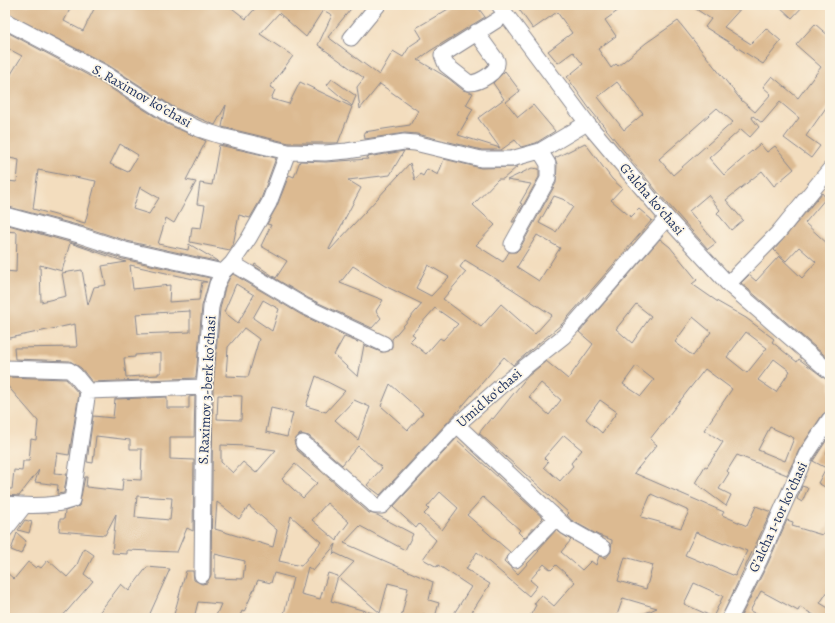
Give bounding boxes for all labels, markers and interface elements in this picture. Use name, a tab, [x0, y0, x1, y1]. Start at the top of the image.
street label: S. Raximov koʻchasi	[89, 60, 195, 132]
street label: Gʻalcha koʻchasi	[615, 159, 689, 239]
street label: S.Raximov 3-berk koʼchasi	[194, 315, 220, 465]
street label: Umid koʻchasi	[452, 364, 526, 432]
street label: Gʼalcha 1-tor koʼchasi	[744, 459, 812, 575]

